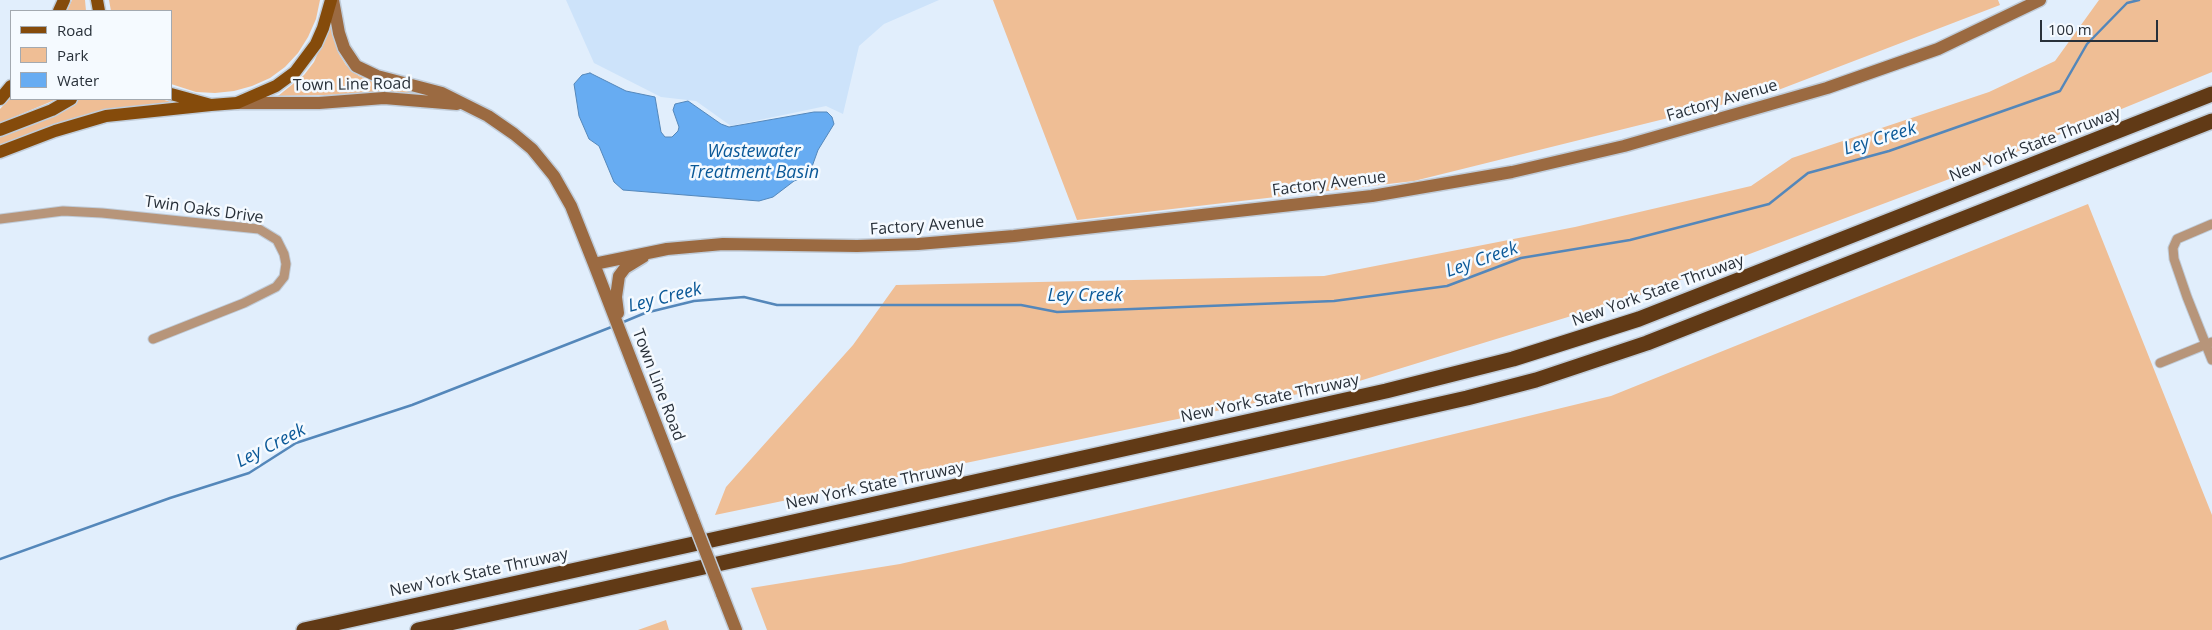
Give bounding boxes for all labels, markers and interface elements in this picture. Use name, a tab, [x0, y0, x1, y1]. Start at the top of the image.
legend	[10, 10, 172, 100]
scale bar	[2042, 10, 2160, 42]
text: 100 m	[2048, 19, 2092, 39]
text: Road	[57, 20, 93, 40]
text: Park	[57, 45, 88, 65]
text: Water	[57, 70, 99, 90]
street label: Town Line Road	[293, 74, 411, 96]
street label: Factory Avenue	[1664, 76, 1780, 126]
street label: New York State Thruway	[1947, 103, 2123, 187]
water label: Ley Creek	[1841, 118, 1919, 160]
water label: Wastewater Treatment Basin	[689, 141, 819, 183]
street label: Factory Avenue	[1271, 167, 1387, 201]
street label: Twin Oaks Drive	[143, 192, 265, 228]
street label: Factory Avenue	[869, 212, 985, 240]
water label: Ley Creek	[1443, 238, 1521, 282]
street label: New York State Thruway	[1569, 251, 1747, 331]
water label: Ley Creek	[626, 278, 704, 318]
water label: Ley Creek	[1048, 285, 1122, 307]
street label: Town Line Road	[628, 326, 688, 444]
street label: New York State Thruway	[1179, 371, 1361, 427]
water label: Ley Creek	[233, 419, 309, 473]
street label: New York State Thruway	[784, 458, 966, 514]
street label: New York State Thruway	[388, 545, 570, 601]

